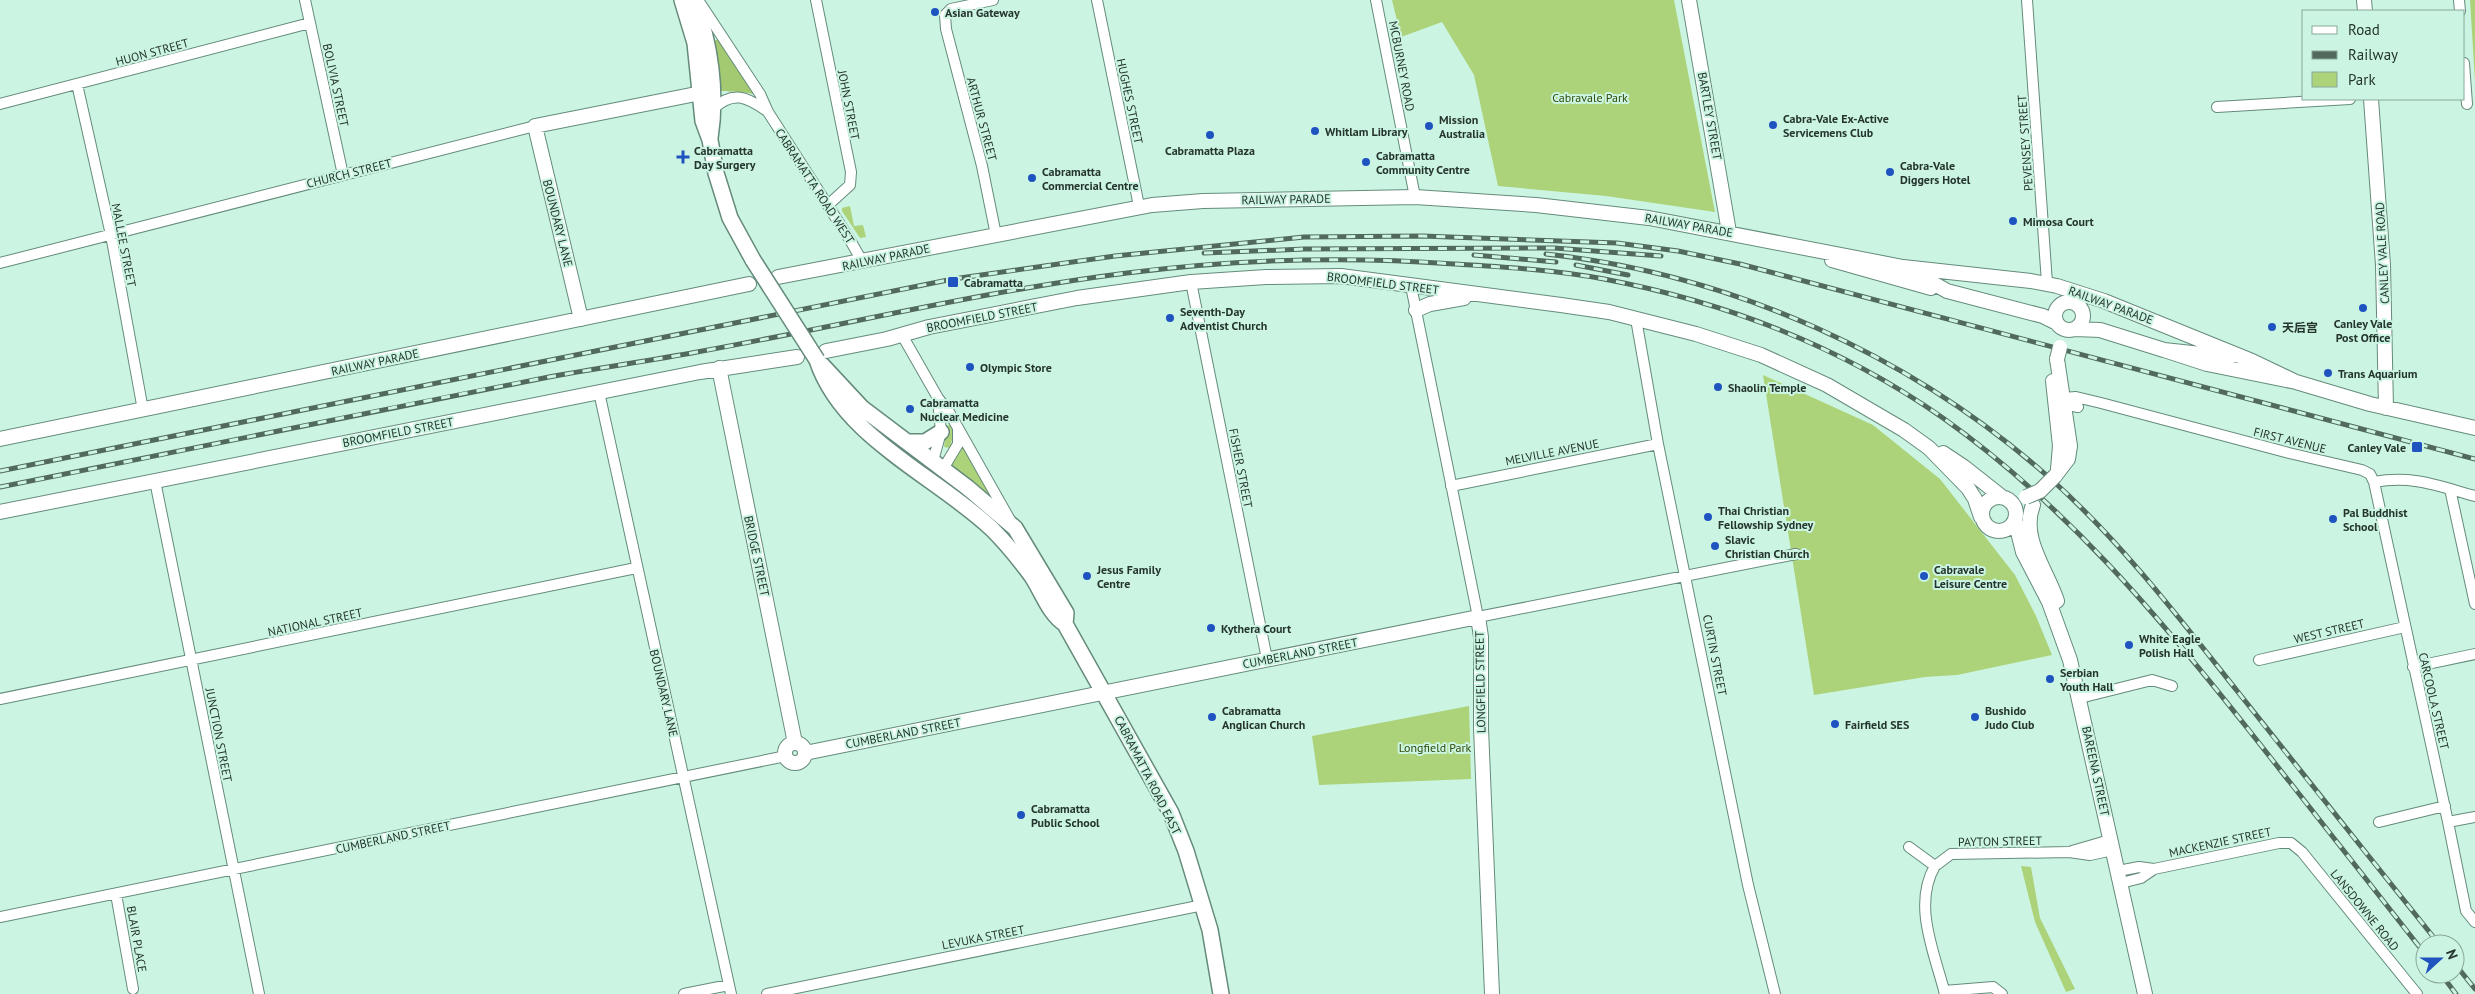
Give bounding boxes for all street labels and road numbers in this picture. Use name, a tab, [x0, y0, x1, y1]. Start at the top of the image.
street label: MCBURNEY ROAD	[1386, 19, 1418, 113]
street label: HUON STREET	[114, 35, 191, 69]
street label: BOLIVIA STREET	[320, 42, 352, 128]
street label: HUGHES STREET	[1114, 57, 1146, 145]
street label: JOHN STREET	[835, 68, 863, 141]
street label: BARTLEY STREET	[1695, 71, 1725, 161]
street label: ARTHUR STREET	[964, 76, 1000, 163]
street label: PEVENSEY STREET	[2014, 94, 2036, 192]
street label: CABRAMATTA ROAD WEST	[772, 126, 858, 247]
street label: CHURCH STREET	[305, 155, 393, 191]
street label: BOUNDARY LANE	[540, 178, 576, 268]
street label: RAILWAY PARADE	[1241, 191, 1331, 207]
street label: MALLEE STREET	[109, 202, 140, 288]
street label: CANLEY VALE ROAD	[2372, 202, 2392, 304]
street label: RAILWAY PARADE	[1644, 210, 1734, 240]
street label: RAILWAY PARADE	[841, 240, 931, 274]
street label: BROOMFIELD STREET	[1326, 269, 1440, 297]
street label: RAILWAY PARADE	[2067, 283, 2155, 327]
street label: BROOMFIELD STREET	[925, 299, 1039, 335]
street label: RAILWAY PARADE	[330, 345, 420, 379]
street label: BROOMFIELD STREET	[341, 414, 455, 450]
street label: FIRST AVENUE	[2252, 424, 2328, 456]
street label: FISHER STREET	[1226, 427, 1256, 509]
street label: MELVILLE AVENUE	[1504, 436, 1600, 468]
street label: BRIDGE STREET	[741, 514, 773, 598]
street label: NATIONAL STREET	[266, 605, 364, 639]
street label: CURTIN STREET	[1700, 613, 1730, 697]
street label: WEST STREET	[2292, 616, 2366, 646]
street label: LONGFIELD STREET	[1472, 630, 1488, 733]
street label: CUMBERLAND STREET	[1241, 634, 1359, 672]
street label: BOUNDARY LANE	[647, 648, 681, 738]
street label: CARCOOLA STREET	[2416, 651, 2452, 751]
street label: JUNCTION STREET	[202, 686, 236, 784]
street label: CABRAMATTA ROAD EAST	[1111, 713, 1185, 837]
street label: CUMBERLAND STREET	[844, 714, 962, 752]
street label: BAREENA STREET	[2079, 725, 2113, 818]
street label: CUMBERLAND STREET	[334, 817, 452, 856]
street label: MACKENZIE STREET	[2167, 824, 2273, 860]
street label: PAYTON STREET	[1958, 833, 2042, 849]
street label: LANSDOWNE ROAD	[2328, 866, 2403, 954]
street label: BLAIR PLACE	[124, 905, 150, 973]
street label: LEVUKA STREET	[941, 922, 1026, 952]

